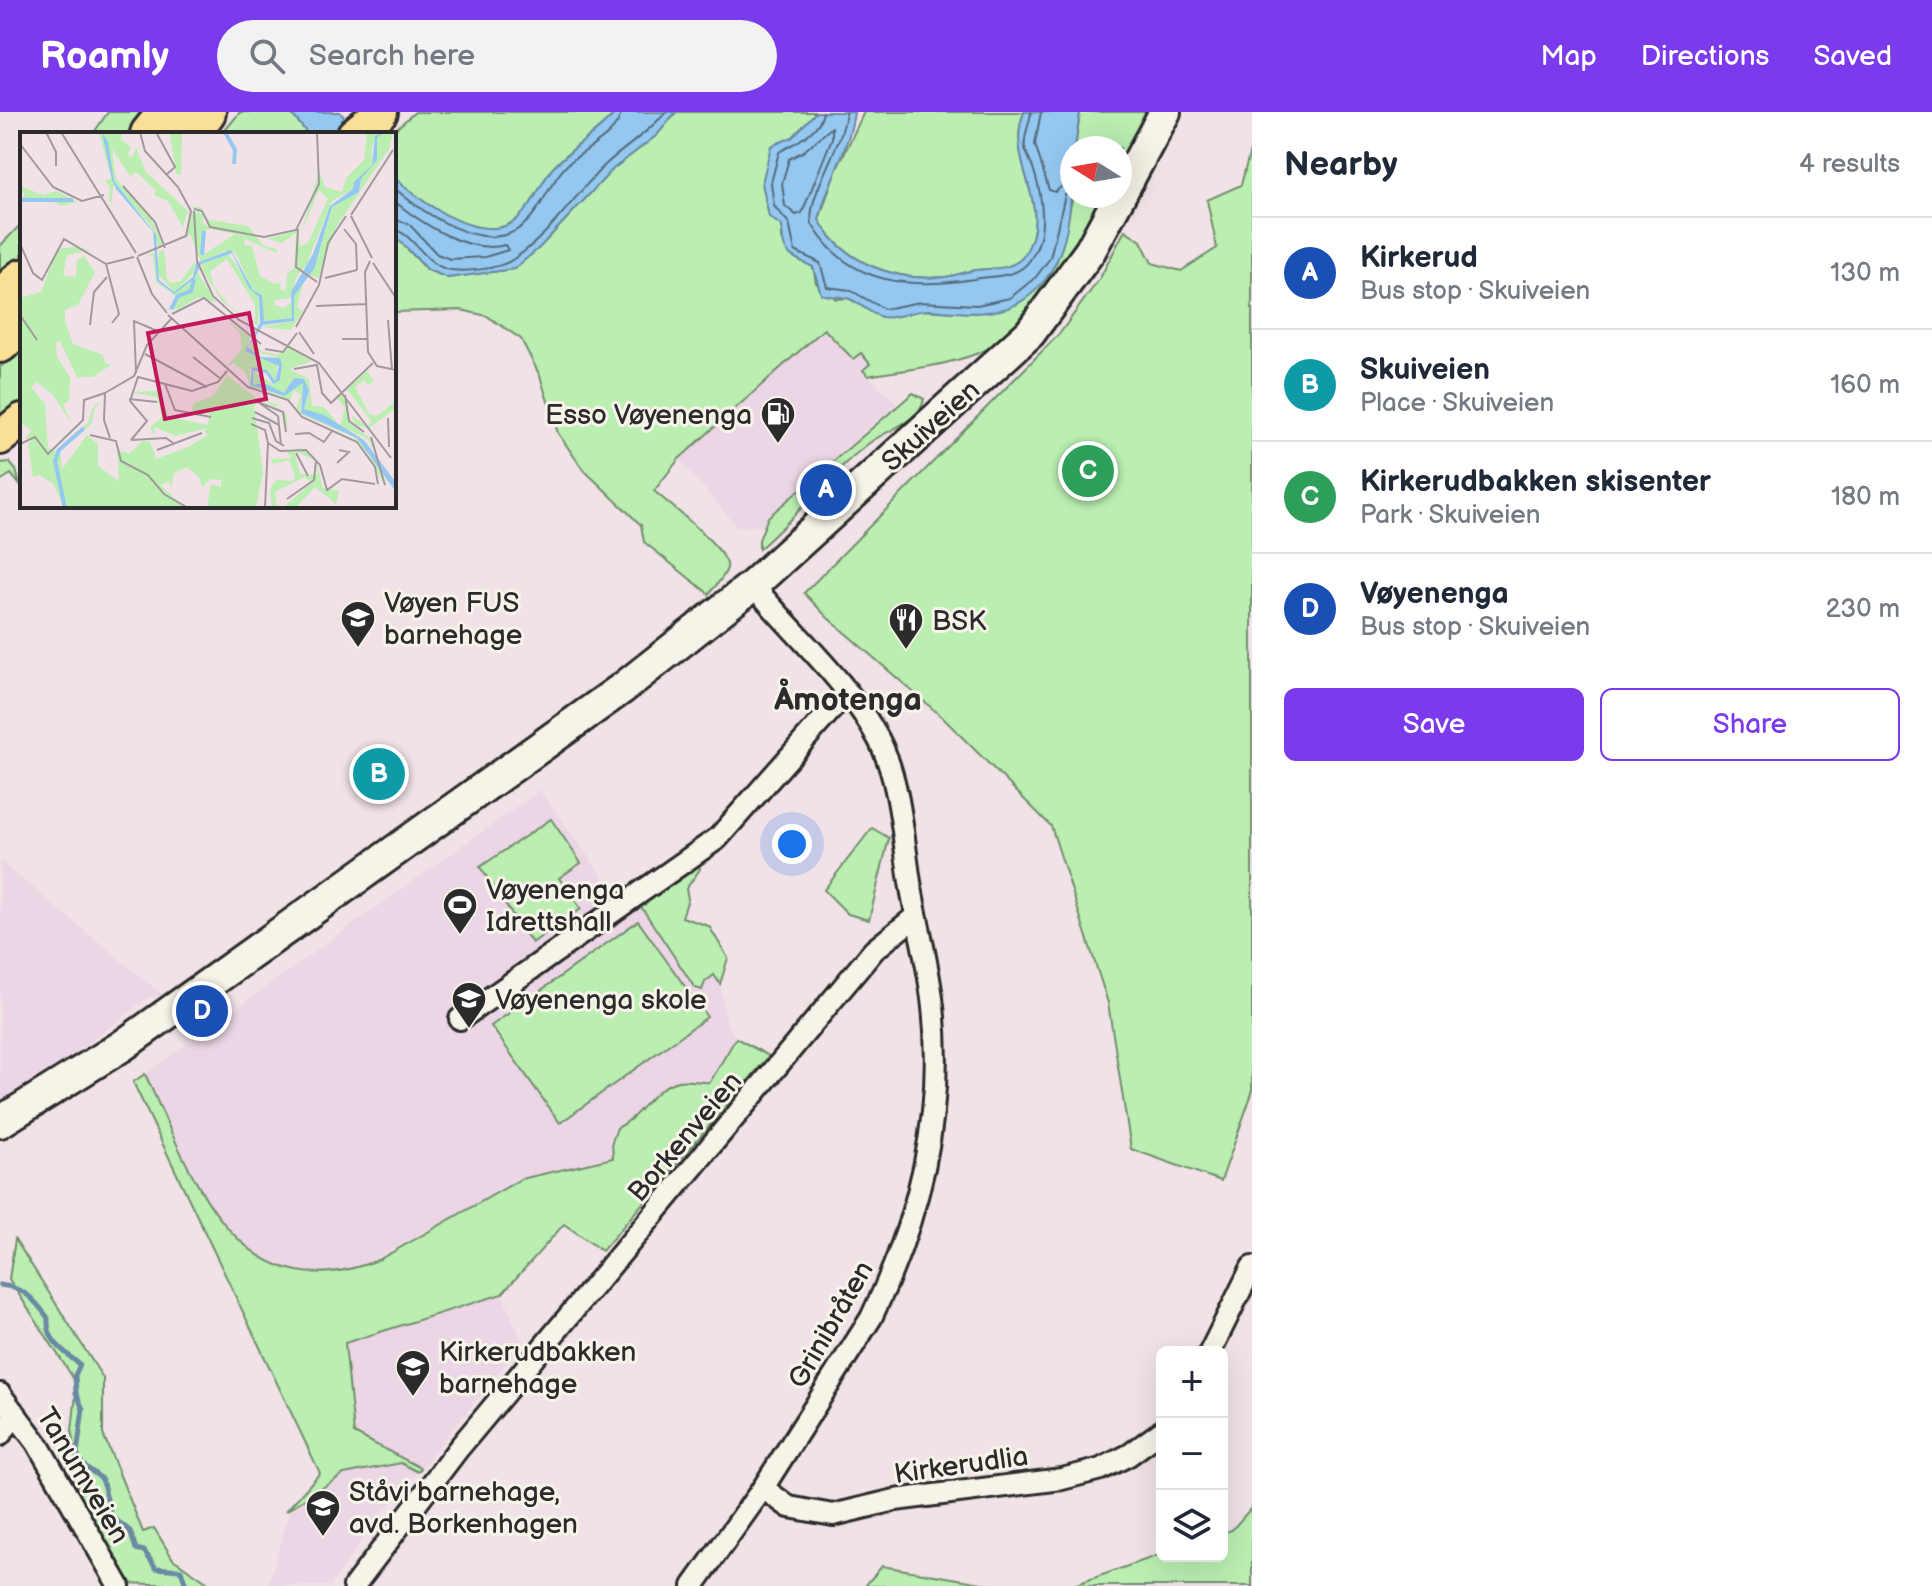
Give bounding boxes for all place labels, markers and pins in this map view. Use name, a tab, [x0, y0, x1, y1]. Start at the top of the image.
fuel station icon: Esso Vøyenenga	[759, 395, 797, 445]
place label: Esso Vøyenenga	[545, 399, 752, 432]
pin: C	[1062, 441, 1114, 501]
pin: A	[800, 460, 852, 520]
place label: Vøyen FUS barnehage	[384, 587, 522, 652]
school or university icon: Vøyen FUS barnehage	[339, 599, 377, 649]
restaurant icon: BSK	[887, 601, 925, 651]
place label: BSK	[932, 605, 987, 638]
pin: B	[353, 744, 405, 804]
place label: Vøyenenga Idrettshall	[486, 874, 624, 939]
sports icon: Vøyenenga Idrettshall	[441, 886, 479, 936]
school or university icon: Vøyenenga skole	[450, 980, 488, 1030]
pin: D	[176, 981, 228, 1041]
place label: Vøyenenga skole	[495, 984, 707, 1017]
place label: Kirkerudbakken barnehage	[439, 1336, 636, 1401]
school or university icon: Kirkerudbakken barnehage	[394, 1348, 432, 1398]
place label: Ståvi barnehage, avd. Borkenhagen	[349, 1476, 578, 1541]
school or university icon: Ståvi barnehage, avd. Borkenhagen	[304, 1488, 342, 1538]

